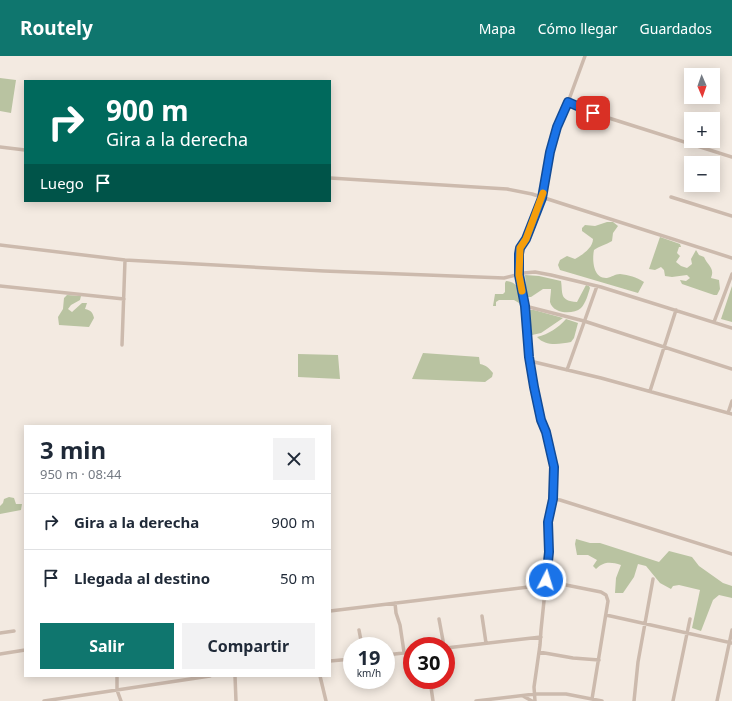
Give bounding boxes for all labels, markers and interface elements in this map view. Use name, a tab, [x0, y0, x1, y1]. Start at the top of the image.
text: Routely	[20, 15, 93, 41]
text: Mapa	[479, 19, 516, 38]
text: Cómo llegar	[538, 19, 618, 38]
text: Guardados	[640, 19, 712, 38]
north arrow	[684, 68, 720, 104]
map controls	[684, 68, 720, 192]
text: 900 m	[106, 91, 189, 129]
icon: right	[40, 96, 92, 148]
pin	[576, 96, 610, 130]
icon: arrive	[582, 102, 604, 124]
button: +	[684, 112, 720, 148]
text: Gira a la derecha	[106, 127, 248, 151]
button: −	[684, 156, 720, 192]
icon: arrive	[92, 172, 114, 194]
text: Luego	[40, 173, 84, 193]
text: 3 min	[40, 433, 106, 466]
button: close	[273, 438, 315, 480]
text: 950 m · 08:44	[40, 465, 121, 483]
icon: right	[40, 511, 62, 533]
text: Gira a la derecha	[74, 512, 199, 532]
text: 900 m	[271, 512, 315, 532]
position arrow	[525, 559, 567, 601]
icon: arrive	[40, 567, 62, 589]
text: Llegada al destino	[74, 568, 210, 588]
text: 50 m	[280, 568, 315, 588]
button: Salir	[40, 623, 174, 669]
button: Compartir	[182, 623, 315, 669]
speed limit sign: 30	[403, 637, 455, 689]
text: 19	[358, 644, 380, 671]
text: km/h	[357, 666, 381, 680]

